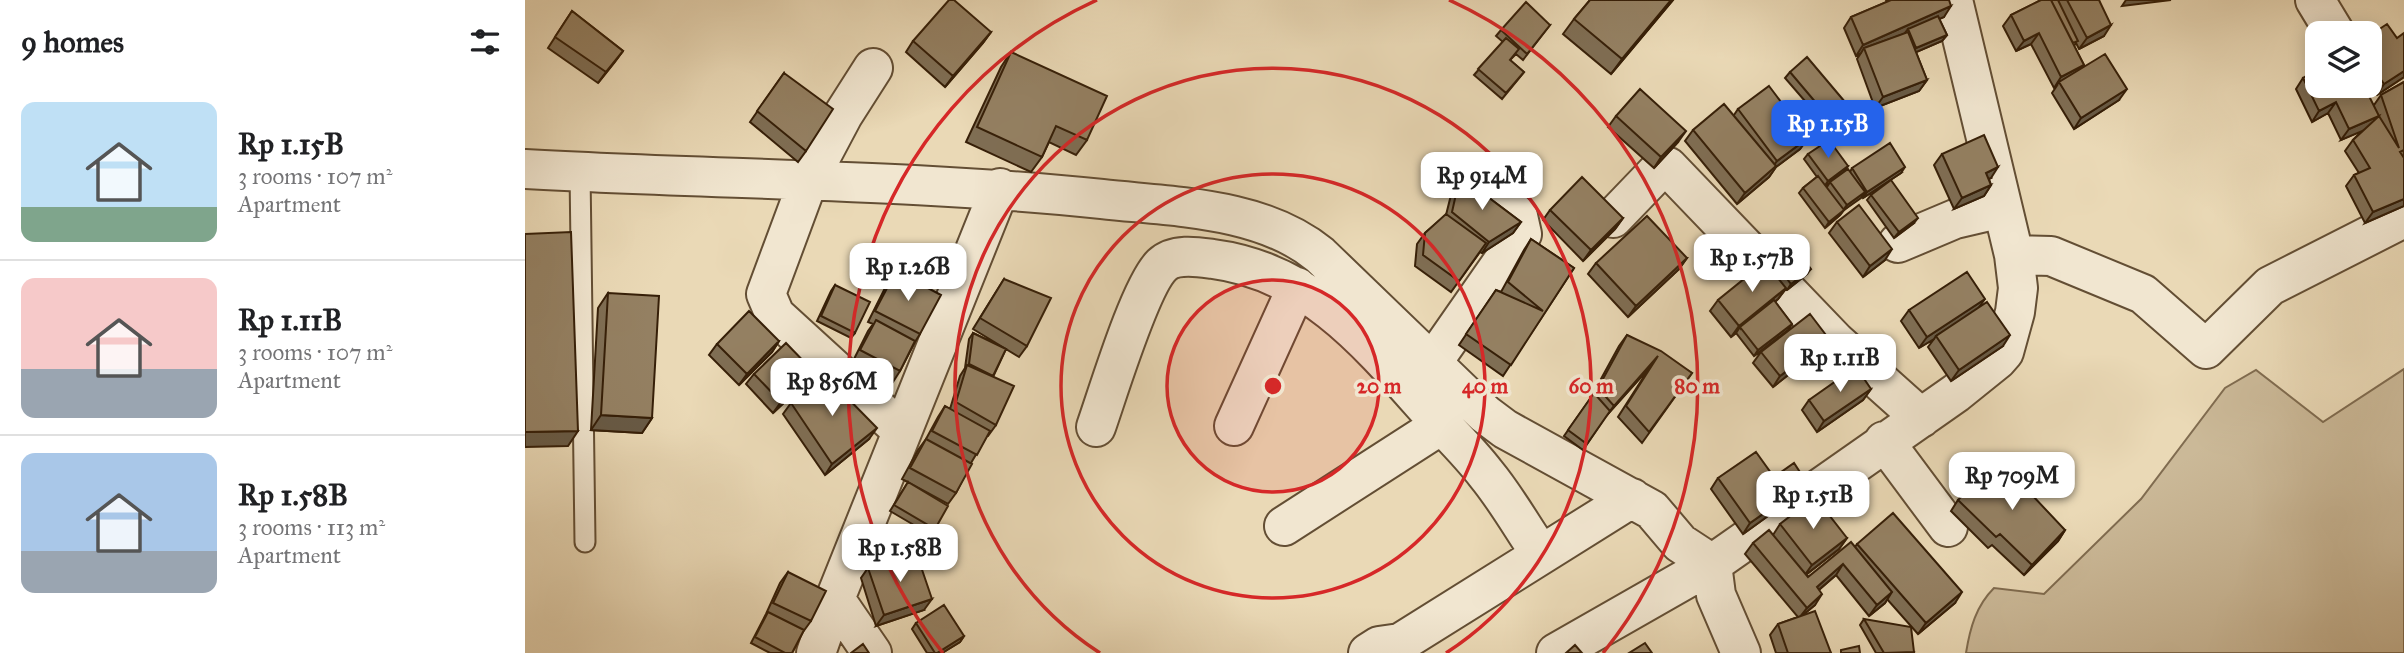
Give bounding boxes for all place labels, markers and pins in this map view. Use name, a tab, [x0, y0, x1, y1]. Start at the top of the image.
pin: Rp 1.15B	[1756, 100, 1900, 160]
pin: Rp 914M	[1417, 152, 1547, 212]
pin: Rp 1.57B	[1680, 234, 1824, 294]
pin: Rp 1.26B	[836, 244, 980, 303]
pin: Rp 1.11B	[1768, 334, 1912, 394]
pin: Rp 856M	[767, 358, 897, 418]
centre of rings	[1261, 374, 1285, 398]
pin: Rp 709M	[1947, 452, 2077, 512]
pin: Rp 1.51B	[1741, 472, 1885, 531]
pin: Rp 1.58B	[828, 524, 972, 584]

